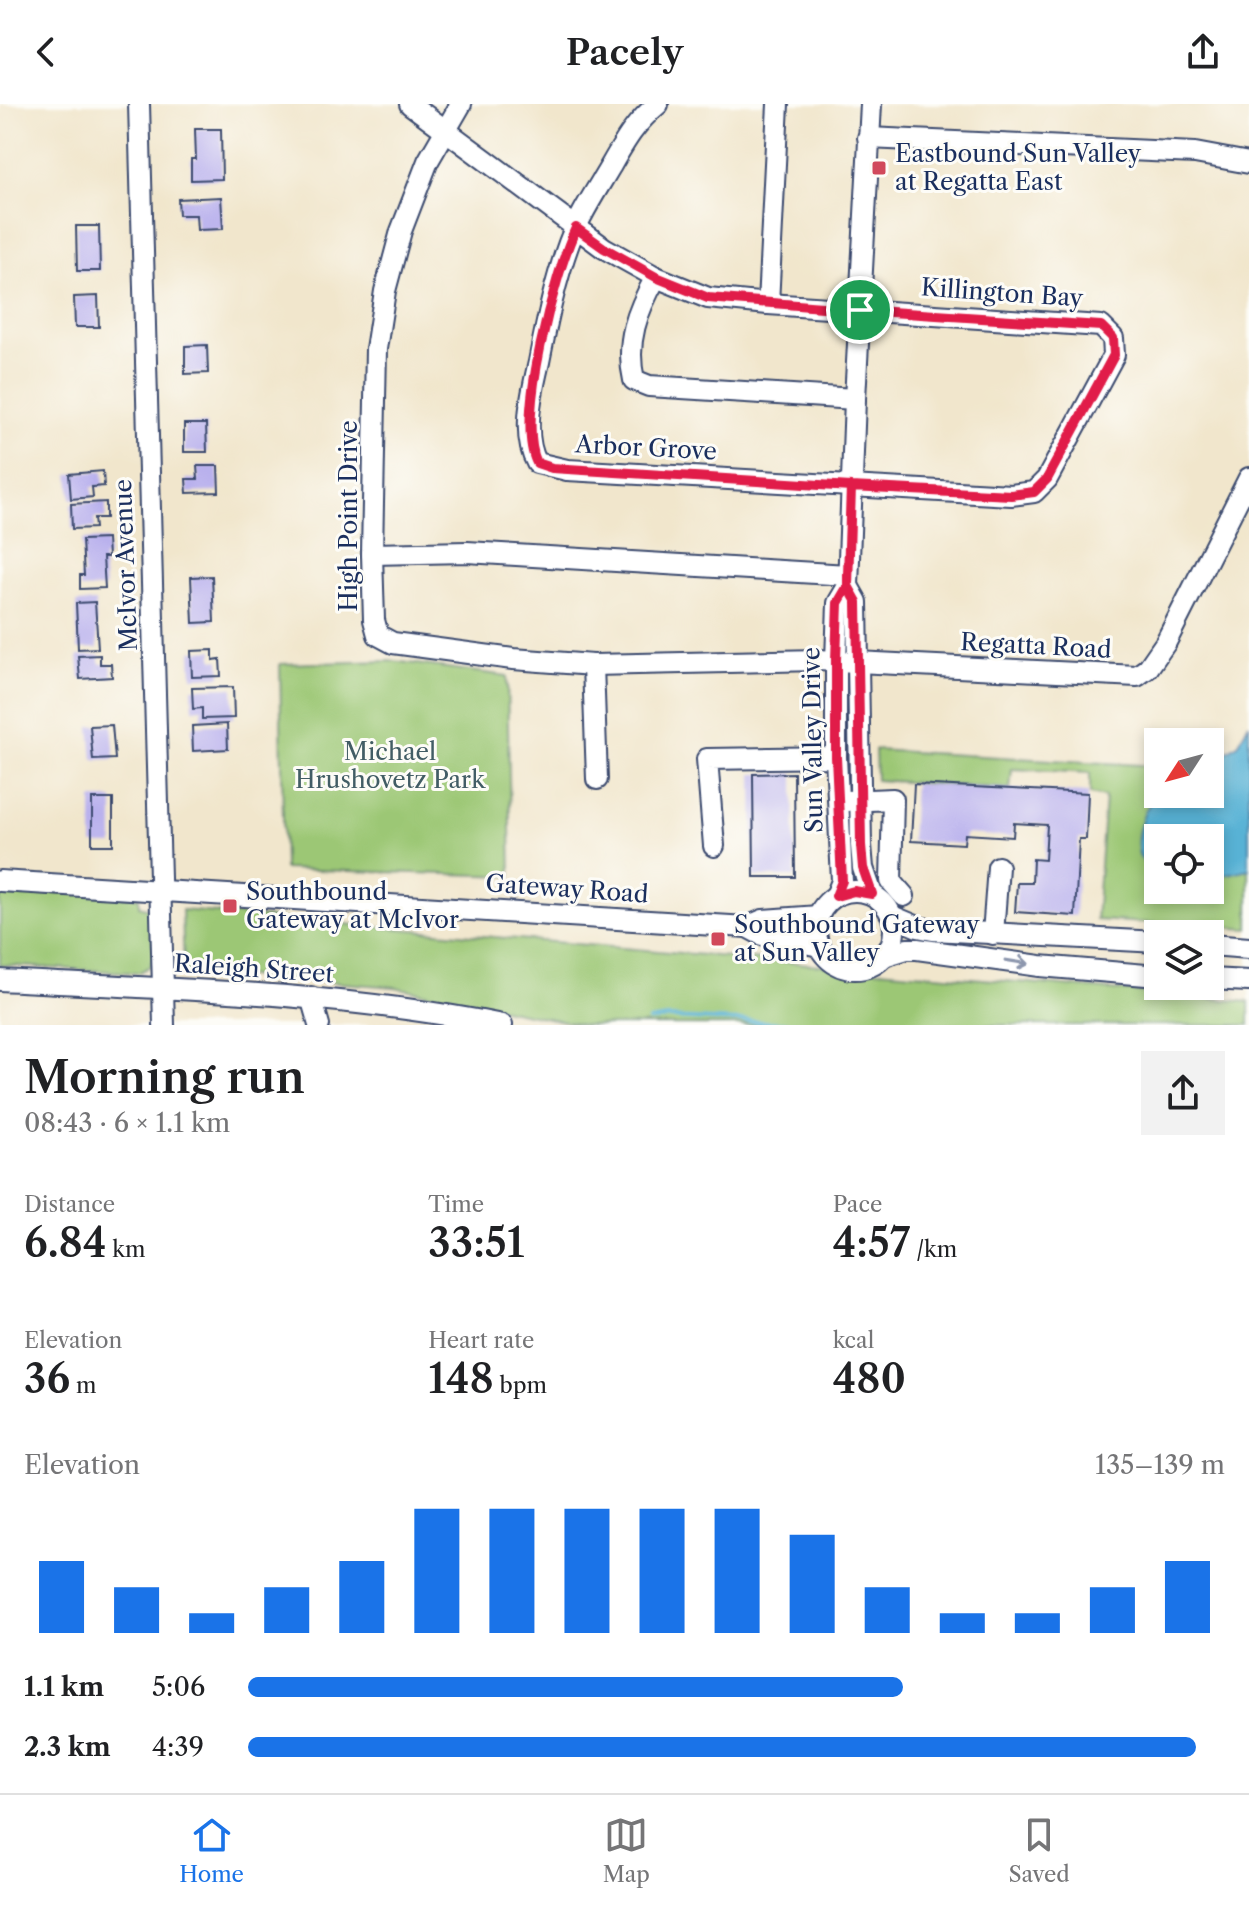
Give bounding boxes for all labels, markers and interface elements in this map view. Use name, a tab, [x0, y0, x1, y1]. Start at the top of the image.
icon: back	[24, 30, 68, 74]
text: Pacely	[566, 30, 683, 74]
icon: share	[1181, 30, 1225, 74]
place label: Eastbound Sun Valley at Regatta East	[895, 139, 1142, 196]
marker: Eastbound Sun Valley at Regatta East	[870, 159, 888, 177]
street label: Killington Bay	[920, 272, 1084, 313]
pin	[826, 276, 894, 344]
icon: arrive	[838, 288, 882, 332]
street label: High Point Drive	[334, 420, 363, 612]
street label: Arbor Grove	[573, 429, 718, 466]
street label: McIvor Avenue	[108, 478, 143, 652]
street label: Regatta Road	[960, 627, 1113, 664]
street label: Sun Valley Drive	[796, 647, 829, 833]
north arrow	[1144, 728, 1224, 808]
map controls	[1144, 728, 1224, 1000]
park label: Michael Hrushovetz Park	[295, 737, 486, 794]
button: locate	[1144, 824, 1224, 904]
street label: Gateway Road	[485, 868, 650, 909]
place label: Southbound Gateway at McIvor	[246, 877, 459, 934]
marker: Southbound Gateway at McIvor	[221, 897, 239, 915]
place label: Southbound Gateway at Sun Valley	[734, 910, 980, 967]
button: layers	[1144, 920, 1224, 1000]
marker: Southbound Gateway at Sun Valley	[709, 930, 727, 948]
street label: Raleigh Street	[173, 948, 335, 989]
one-way arrow	[1003, 955, 1029, 970]
text: Morning run	[24, 1050, 305, 1104]
button: share	[1141, 1051, 1225, 1135]
text: 08:43 · 6 × 1.1 km	[24, 1107, 230, 1139]
text: Distance	[24, 1191, 115, 1218]
text: Time	[428, 1191, 484, 1218]
text: Pace	[833, 1191, 882, 1218]
text: 6.84	[24, 1218, 106, 1267]
text: 33:51	[428, 1218, 524, 1267]
text: 4:57	[833, 1218, 910, 1267]
text: km	[106, 1236, 146, 1263]
text: /km	[910, 1236, 957, 1263]
text: Elevation	[24, 1327, 122, 1354]
text: Heart rate	[428, 1327, 534, 1354]
text: kcal	[833, 1327, 874, 1354]
text: 36	[24, 1354, 70, 1403]
text: 148	[428, 1354, 494, 1403]
text: 480	[833, 1354, 906, 1403]
text: m	[70, 1372, 97, 1399]
text: bpm	[494, 1372, 547, 1399]
text: Elevation	[24, 1449, 140, 1481]
text: 135–139 m	[1095, 1449, 1225, 1481]
text: 1.1 km	[24, 1671, 104, 1703]
text: 5:06	[152, 1671, 205, 1703]
text: 2.3 km	[24, 1731, 111, 1763]
text: 4:39	[152, 1731, 204, 1763]
tab: Home	[179, 1813, 244, 1888]
tab: Map	[603, 1813, 650, 1888]
tab: Saved	[1009, 1813, 1070, 1888]

